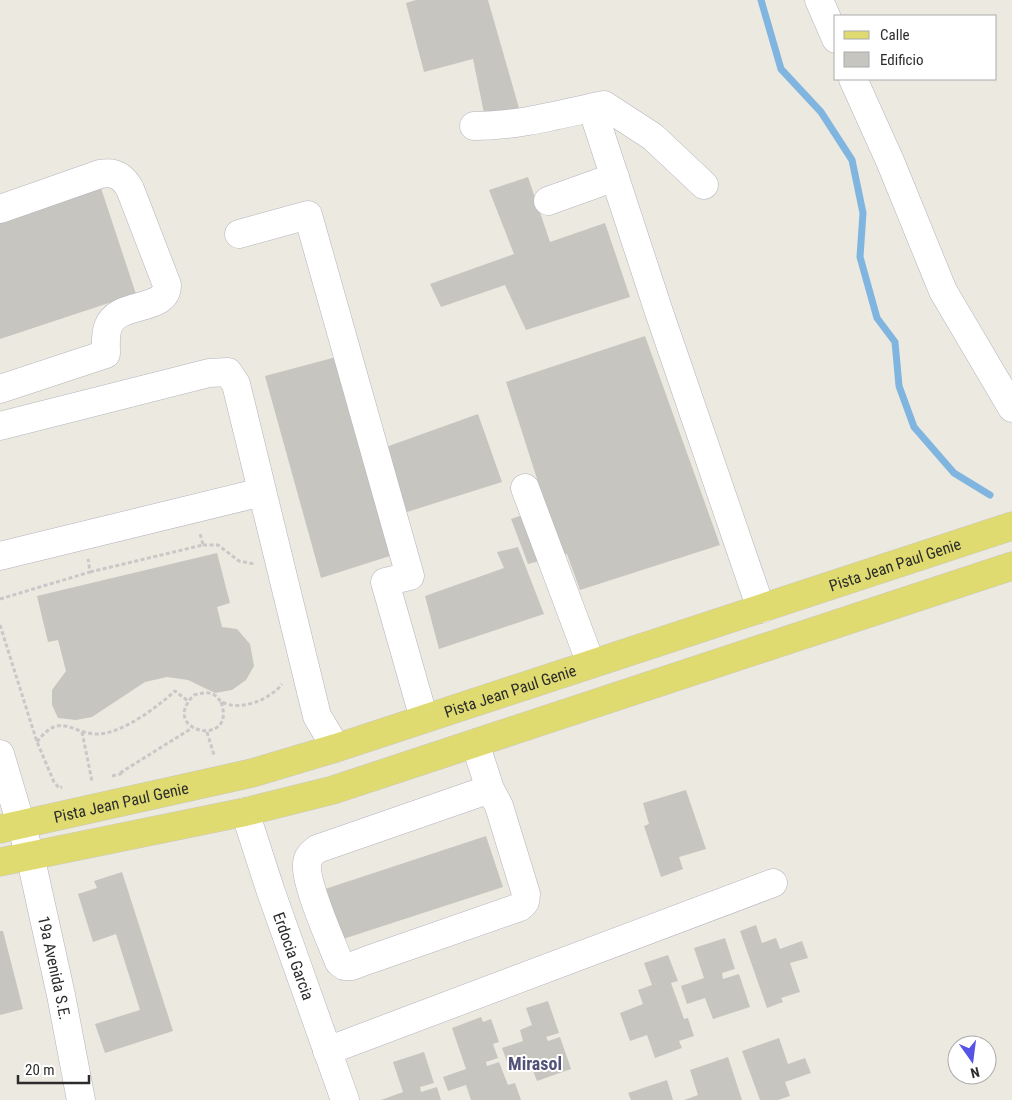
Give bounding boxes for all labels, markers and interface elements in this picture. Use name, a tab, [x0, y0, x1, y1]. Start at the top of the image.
legend	[834, 15, 997, 80]
text: Calle	[880, 26, 910, 44]
text: Edificio	[880, 51, 923, 69]
street label: Pista Jean Paul Genie	[826, 534, 963, 595]
street label: Pista Jean Paul Genie	[442, 660, 578, 721]
street label: Pista Jean Paul Genie	[52, 778, 190, 826]
street label: Erdocia Garcia	[269, 910, 318, 1002]
street label: 19a Avenida S.E.	[34, 914, 75, 1021]
north arrow	[947, 1035, 997, 1085]
scale bar	[18, 1052, 89, 1084]
district label: Mirasol	[508, 1053, 562, 1074]
text: 20 m	[25, 1061, 55, 1079]
text: N	[969, 1064, 981, 1081]

